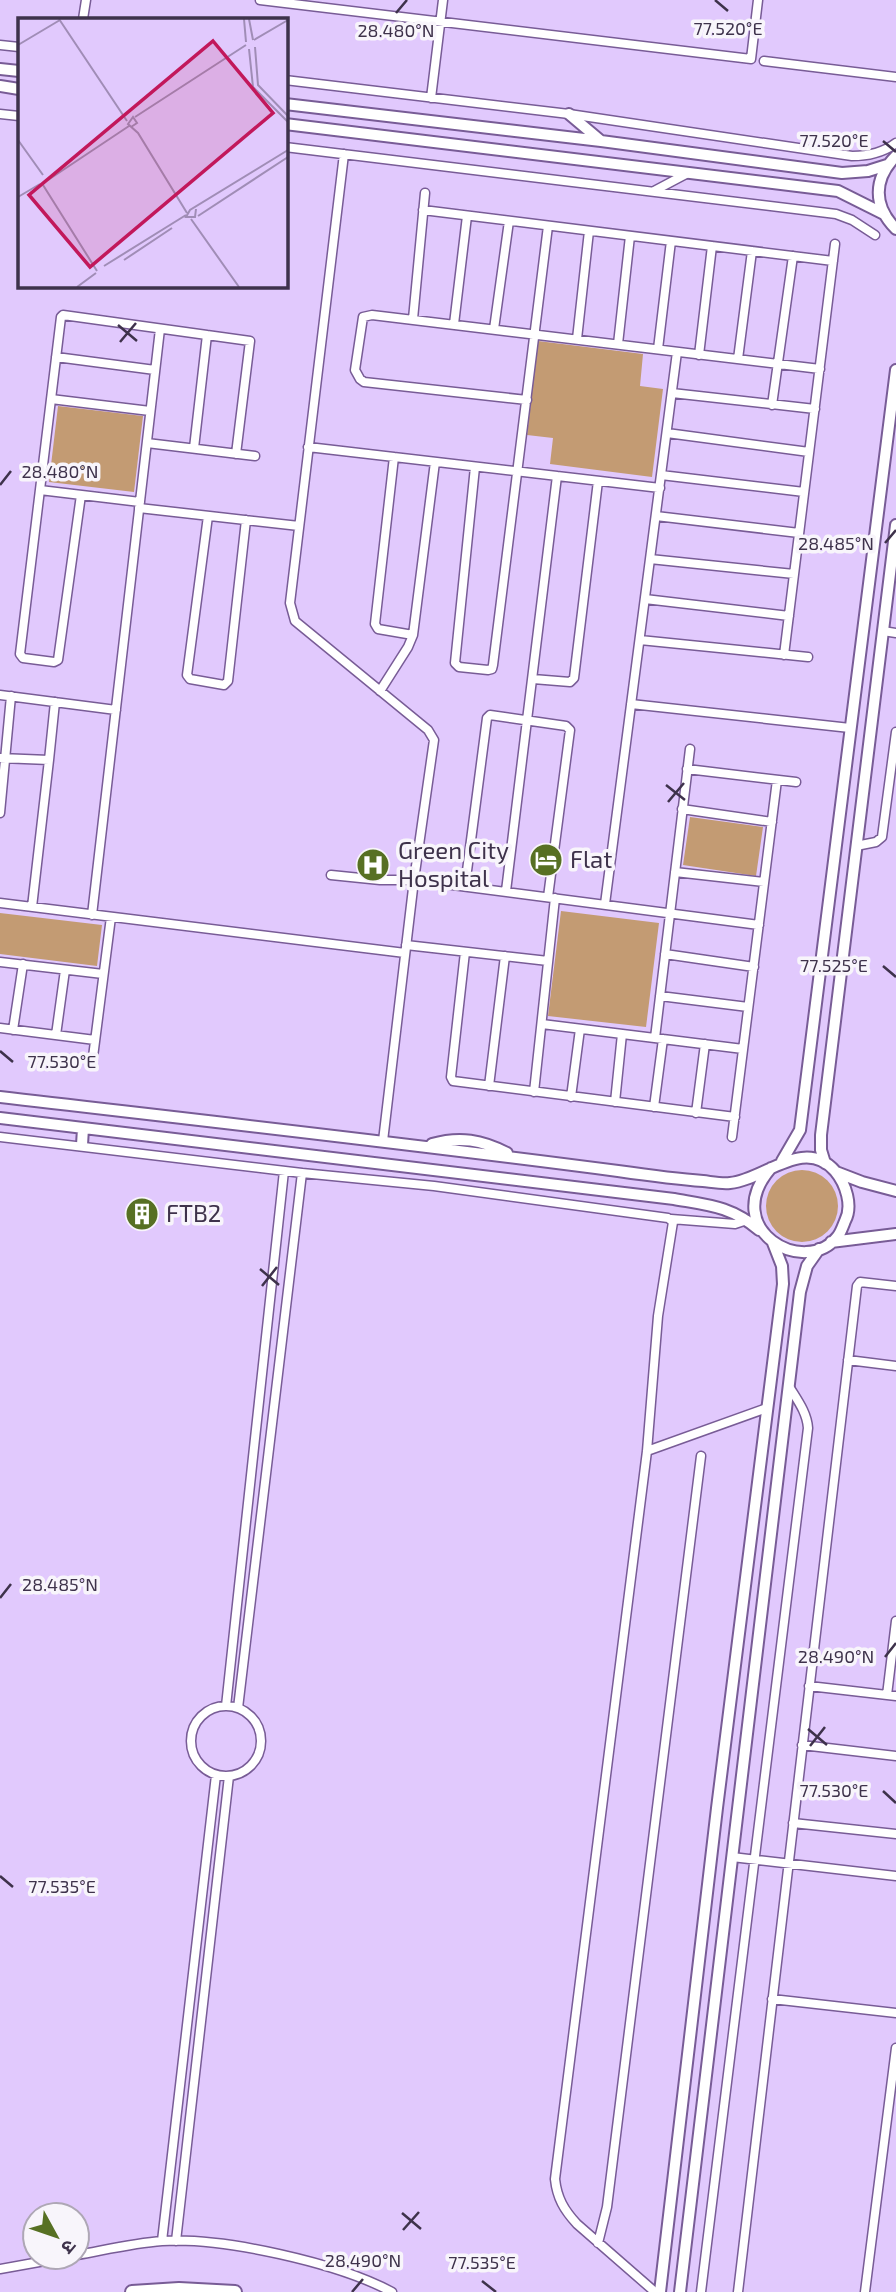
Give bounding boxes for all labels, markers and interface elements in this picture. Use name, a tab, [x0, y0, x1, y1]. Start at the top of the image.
text: 77.520°E	[694, 17, 762, 39]
inset map	[18, 18, 287, 287]
text: 28.480°N	[357, 19, 435, 41]
text: 77.520°E	[800, 129, 868, 151]
text: 28.480°N	[21, 460, 99, 482]
text: 28.485°N	[798, 532, 874, 554]
place label: Green City Hospital	[398, 835, 509, 892]
hotel icon: Flat	[527, 841, 565, 879]
place label: Flat	[570, 844, 612, 873]
hospital icon: Green City Hospital	[354, 846, 392, 884]
text: 77.525°E	[800, 954, 868, 976]
text: 77.530°E	[28, 1050, 96, 1072]
building icon: FTB2	[123, 1195, 161, 1233]
place label: FTB2	[166, 1198, 221, 1227]
text: 28.485°N	[22, 1573, 98, 1595]
text: 28.490°N	[798, 1645, 874, 1667]
text: 77.530°E	[800, 1779, 868, 1801]
text: 77.535°E	[28, 1875, 96, 1897]
north arrow	[21, 2201, 91, 2271]
text: उ	[56, 2236, 82, 2260]
text: 28.490°N	[325, 2249, 401, 2271]
text: 77.535°E	[448, 2251, 516, 2273]

